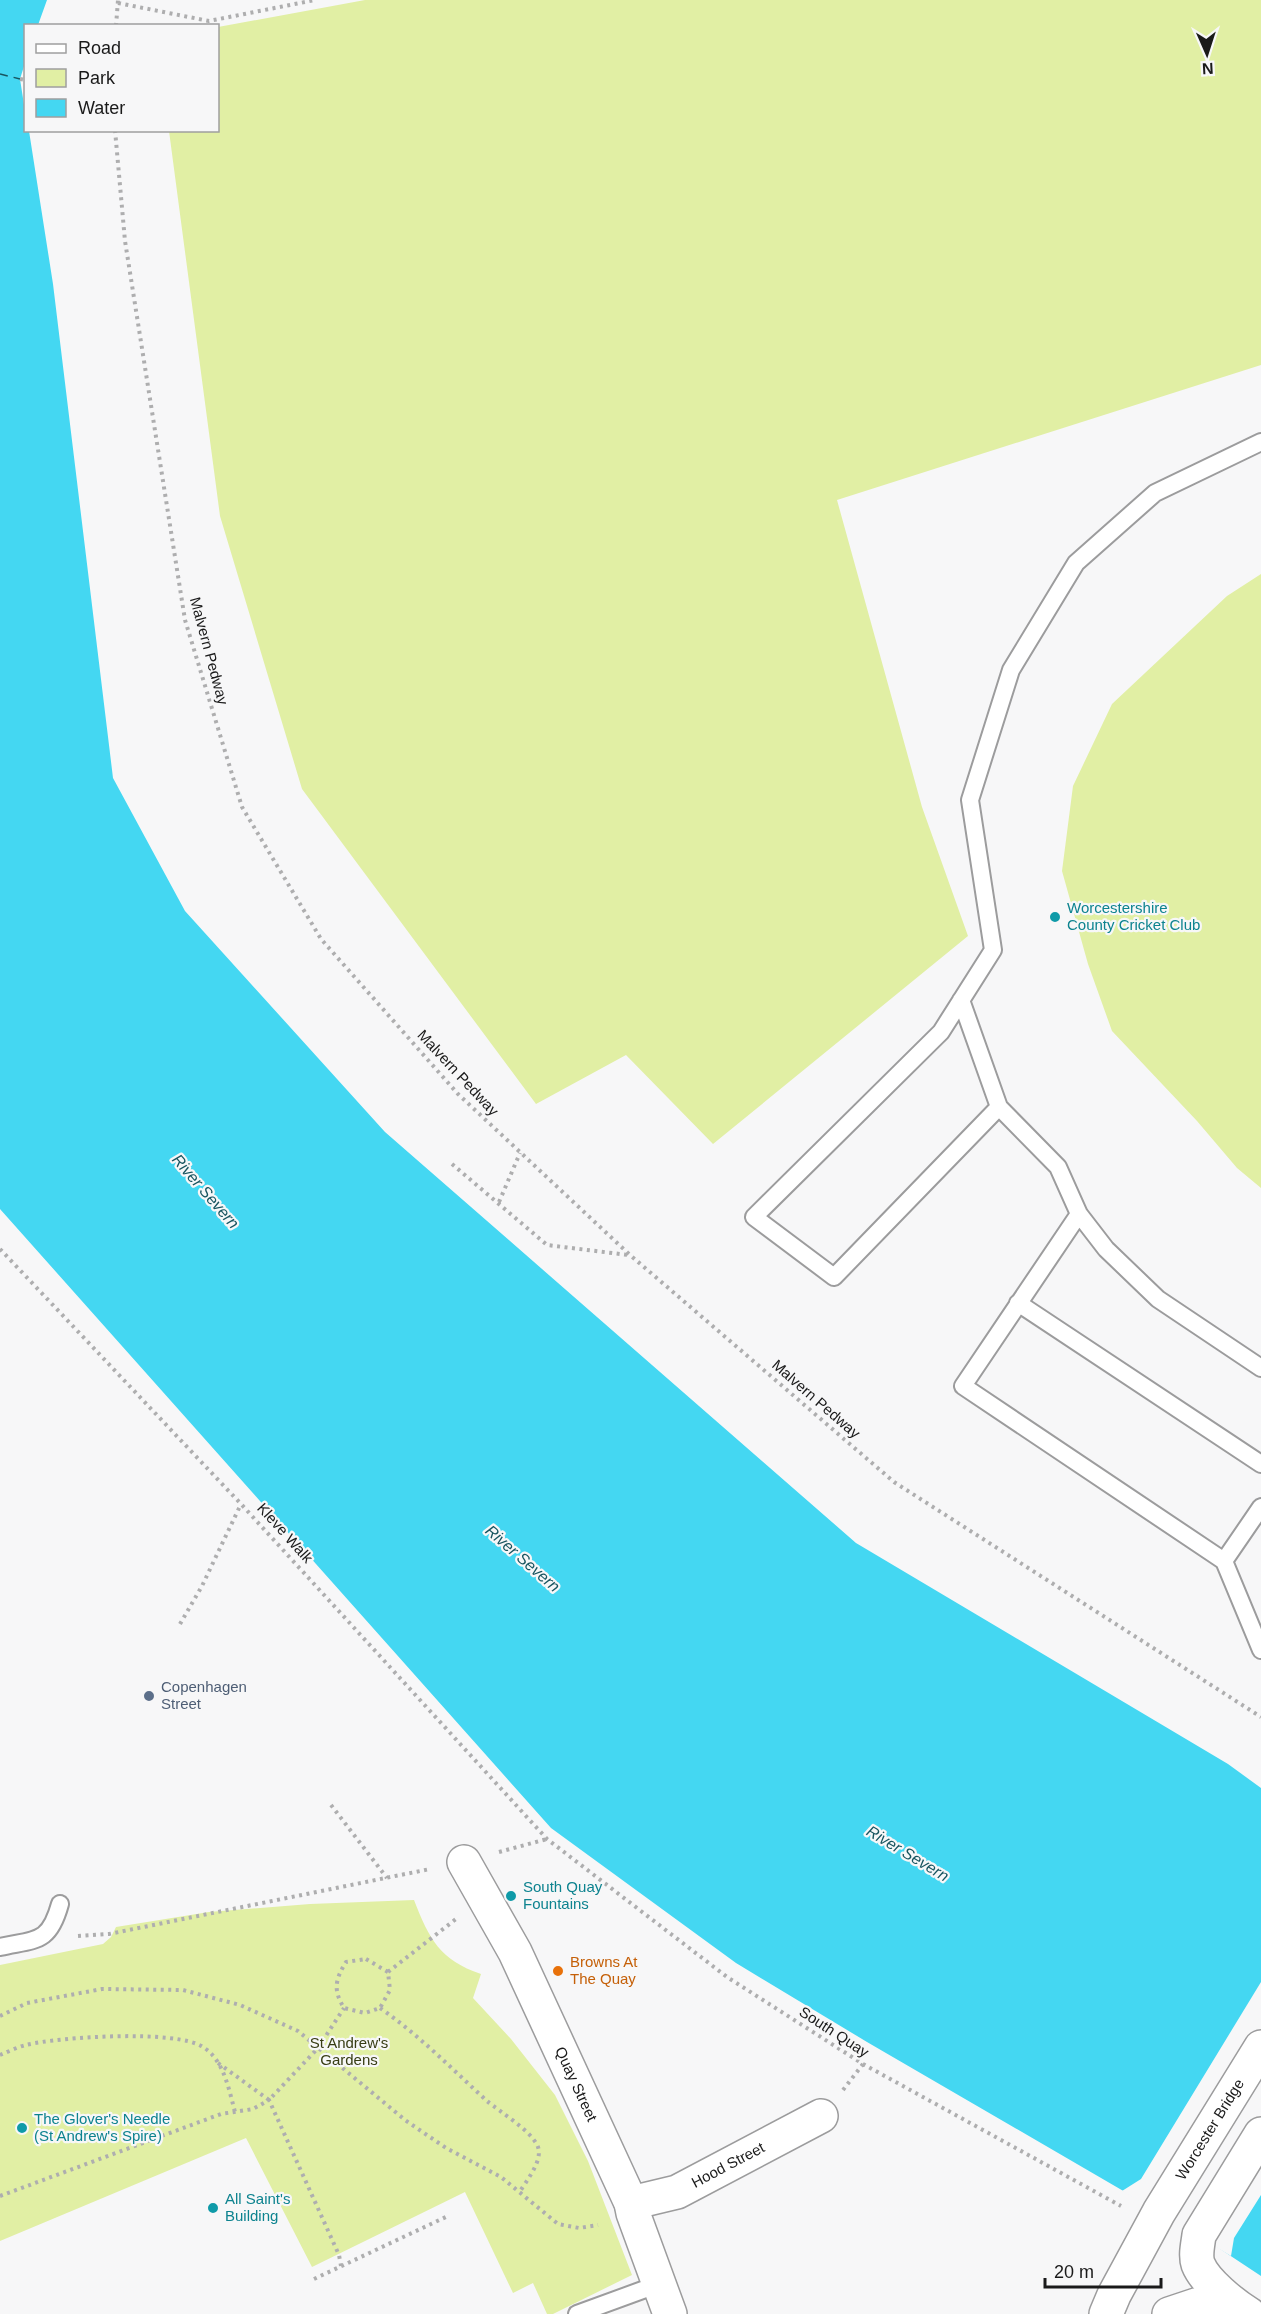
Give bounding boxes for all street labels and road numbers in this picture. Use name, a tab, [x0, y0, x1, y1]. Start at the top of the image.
street label: Malvern Pedway	[187, 595, 232, 707]
street label: Malvern Pedway	[414, 1026, 503, 1119]
street label: Malvern Pedway	[769, 1356, 864, 1442]
street label: Kleve Walk	[254, 1499, 317, 1566]
street label: South Quay	[796, 2003, 873, 2061]
street label: Quay Street	[552, 2044, 601, 2125]
street label: Worcester Bridge	[1172, 2076, 1247, 2183]
street label: Hood Street	[688, 2138, 768, 2191]

